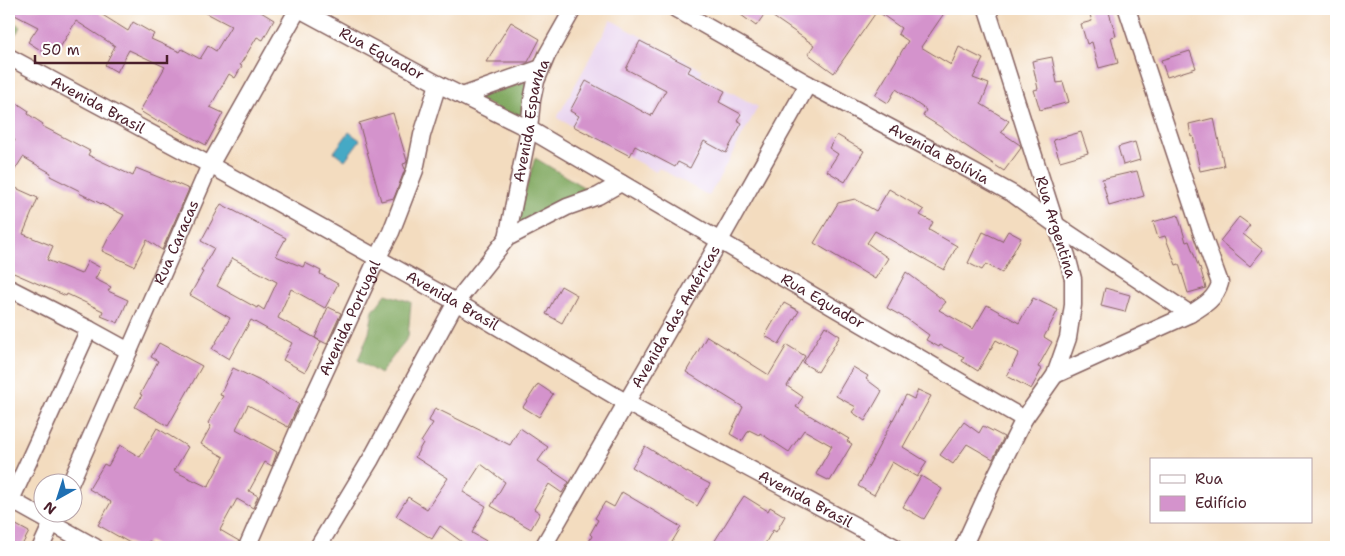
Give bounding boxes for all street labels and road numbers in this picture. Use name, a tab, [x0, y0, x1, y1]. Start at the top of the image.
street label: Rua Equador	[336, 23, 428, 85]
street label: Avenida Espanha	[508, 55, 554, 184]
street label: Avenida Brasil	[47, 71, 149, 138]
street label: Avenida Bolívia	[885, 119, 993, 189]
street label: Rua Argentina	[1031, 174, 1081, 281]
street label: Rua Caracas	[149, 197, 204, 288]
street label: Avenida das Américas	[627, 241, 725, 392]
street label: Avenida Portugal	[314, 256, 385, 379]
street label: Avenida Brasil	[402, 266, 503, 335]
street label: Rua Equador	[777, 269, 868, 334]
street label: Avenida Brasil	[755, 466, 856, 533]

